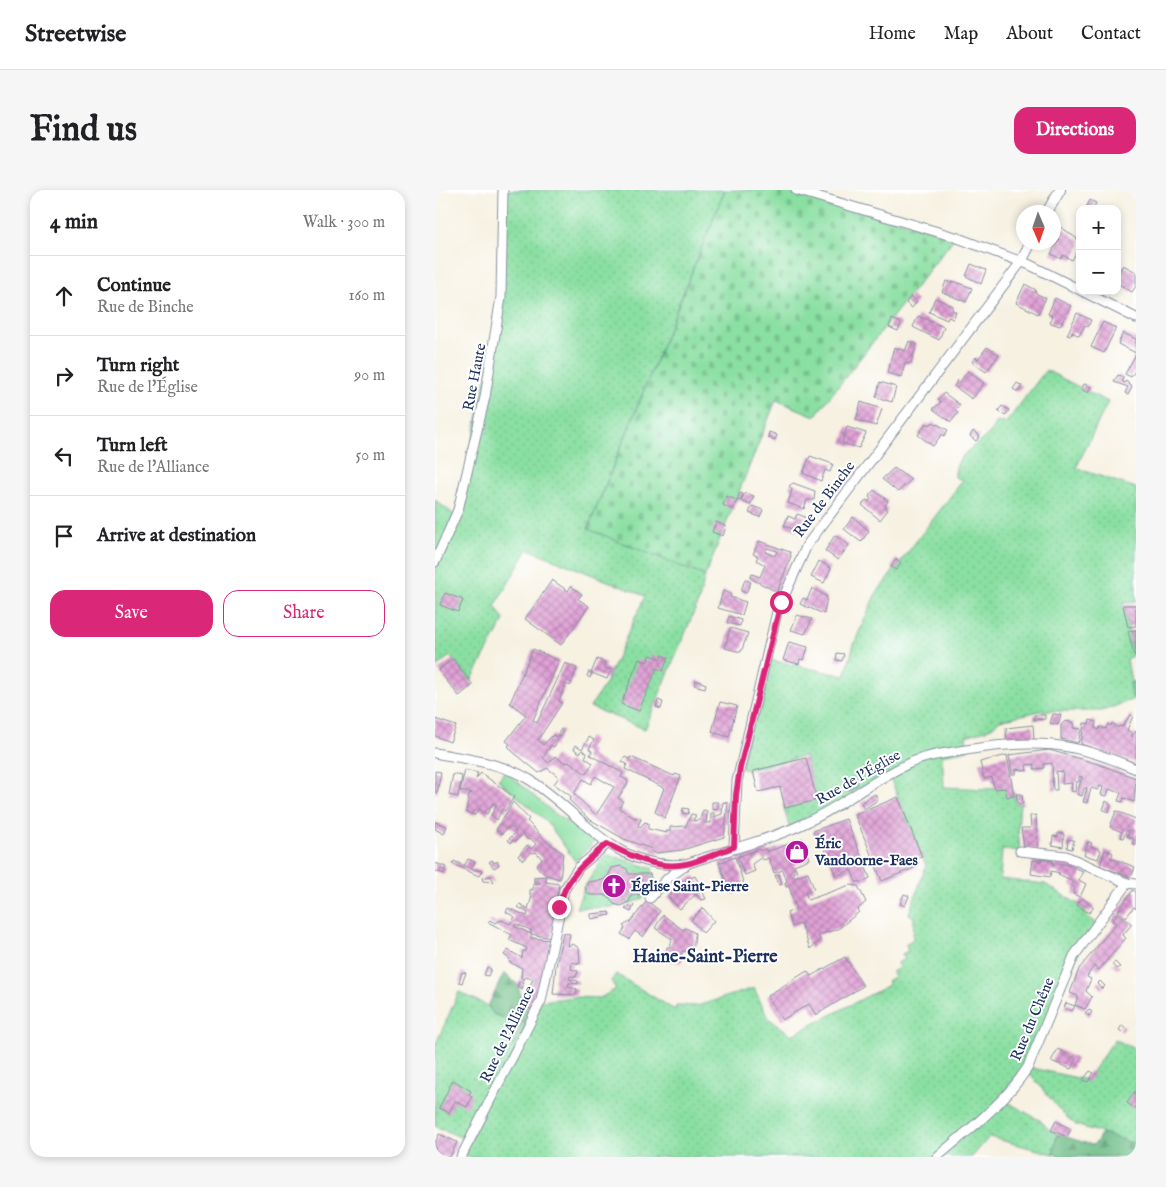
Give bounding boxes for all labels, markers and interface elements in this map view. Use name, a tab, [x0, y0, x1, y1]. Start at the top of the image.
text: Streetwise	[25, 19, 126, 50]
text: Home	[869, 23, 916, 46]
text: Map	[944, 23, 978, 46]
text: About	[1006, 23, 1053, 46]
text: Contact	[1081, 23, 1141, 46]
button: Directions	[1014, 107, 1136, 154]
text: Find us	[30, 108, 137, 153]
north arrow	[1016, 205, 1061, 250]
map controls	[1076, 205, 1121, 295]
button: +	[1076, 205, 1121, 250]
text: 4 min	[50, 209, 98, 236]
text: Walk · 300 m	[303, 213, 385, 233]
button: −	[1076, 250, 1121, 295]
text: Continue	[97, 274, 171, 298]
icon: ahead	[50, 282, 78, 310]
text: 160 m	[349, 286, 385, 306]
text: Rue de Binche	[97, 298, 194, 318]
street label: Rue Haute	[459, 342, 490, 413]
text: Turn right	[97, 354, 179, 378]
icon: right	[50, 362, 78, 390]
text: 90 m	[354, 366, 385, 386]
text: Rue de l'Église	[97, 378, 198, 398]
text: Turn left	[97, 434, 168, 458]
icon: left	[50, 442, 78, 470]
text: 50 m	[356, 446, 385, 466]
street label: Rue de Binche	[790, 457, 859, 541]
text: Rue de l'Alliance	[97, 458, 209, 478]
icon: arrive	[50, 522, 78, 550]
text: Arrive at destination	[97, 524, 256, 548]
button: Save	[50, 590, 213, 637]
button: Share	[223, 590, 385, 637]
route start	[770, 591, 793, 614]
street label: Rue de l'Église	[813, 746, 904, 809]
place label: Éric Vandoorne-Faes	[814, 834, 918, 870]
shop icon: Éric Vandoorne-Faes	[784, 839, 810, 865]
church icon: Église Saint-Pierre	[601, 873, 627, 899]
place label: Église Saint-Pierre	[631, 877, 749, 896]
route end	[548, 896, 571, 919]
district label: Haine-Saint-Pierre	[632, 946, 778, 969]
street label: Rue du Chêne	[1006, 975, 1059, 1064]
street label: Rue de l'Alliance	[476, 983, 539, 1086]

